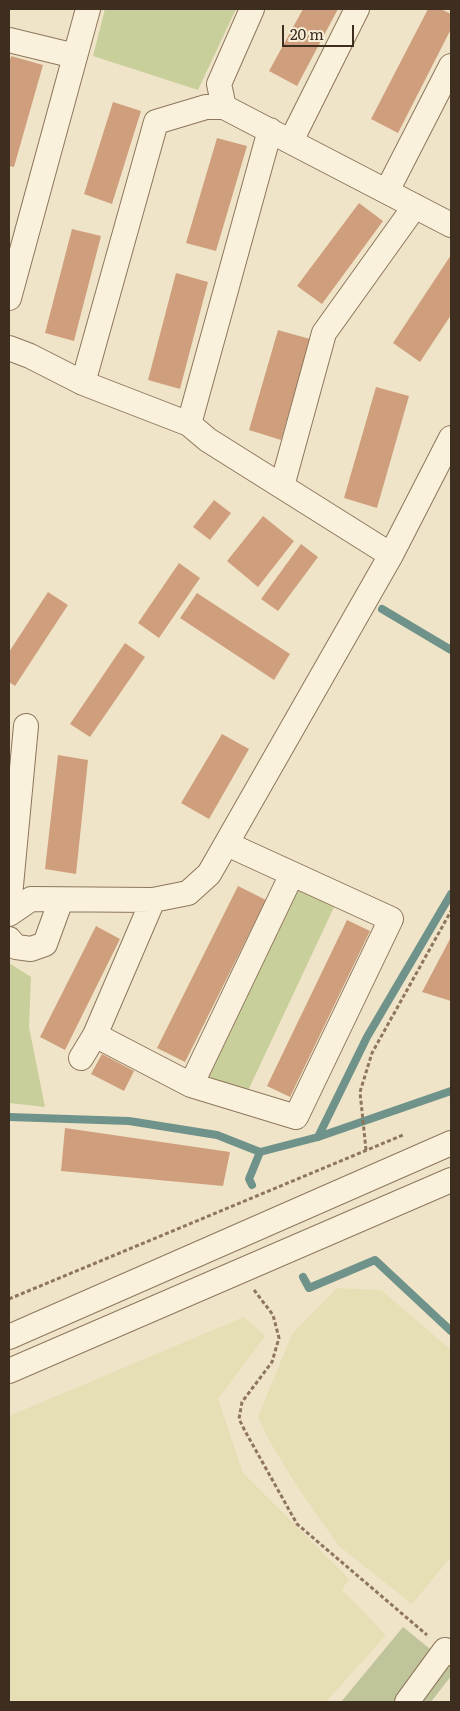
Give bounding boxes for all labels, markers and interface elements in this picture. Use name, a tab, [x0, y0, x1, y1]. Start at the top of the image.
scale bar	[285, 15, 358, 47]
text: 20 m	[290, 22, 324, 45]

